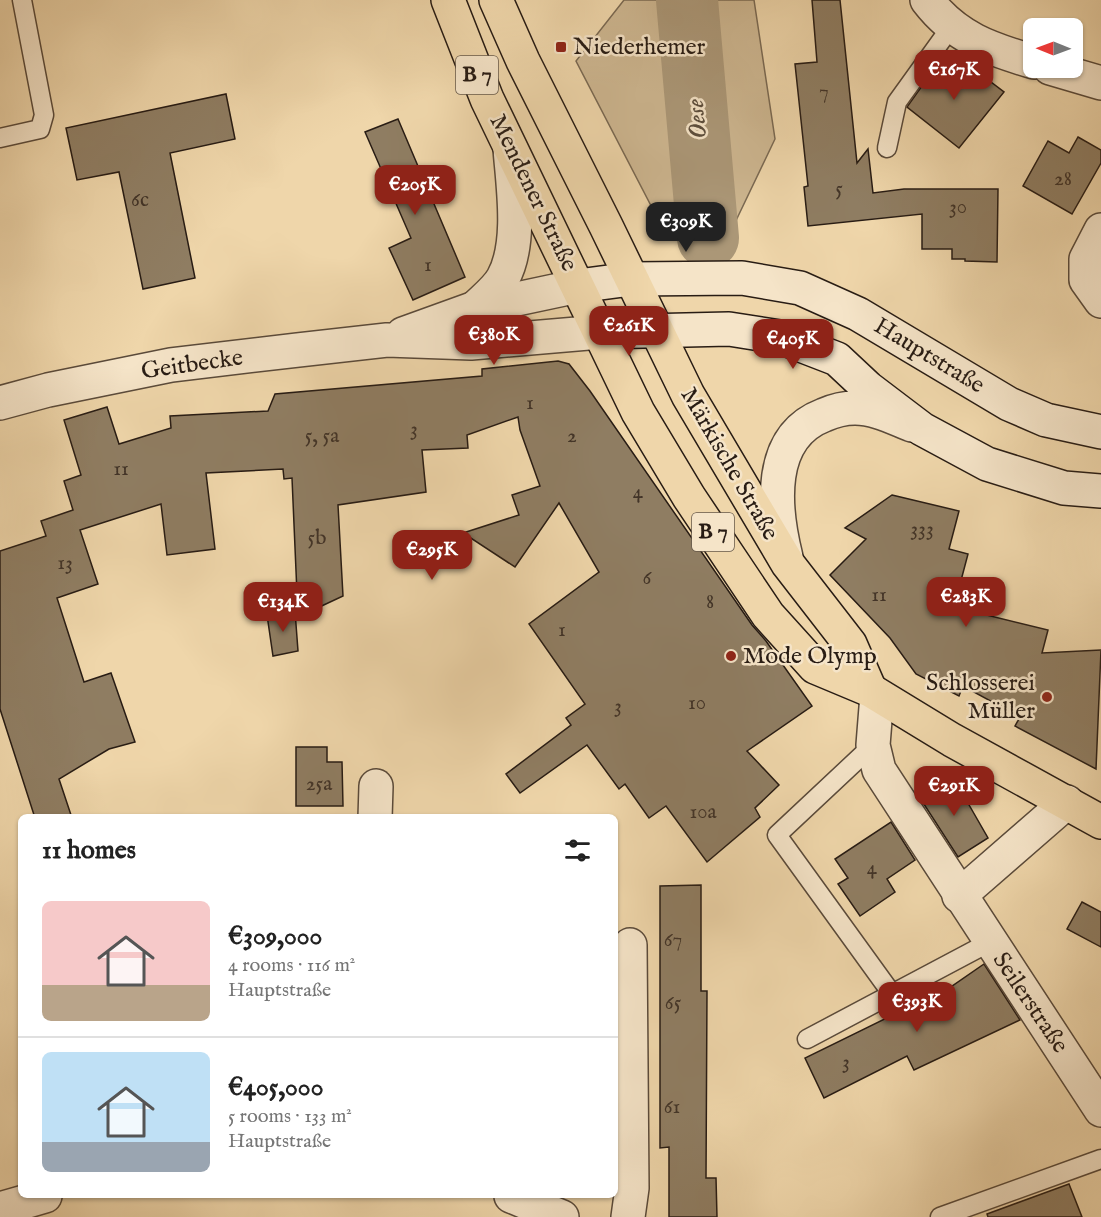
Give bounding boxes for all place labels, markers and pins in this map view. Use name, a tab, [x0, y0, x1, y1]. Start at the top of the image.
place label: Niederhemer	[573, 32, 706, 63]
marker: Niederhemer	[554, 40, 568, 54]
pin: €167K	[912, 50, 996, 101]
pin: €205K	[373, 165, 457, 216]
pin: €309K	[644, 202, 728, 253]
pin: €261K	[587, 306, 671, 357]
pin: €380K	[452, 315, 536, 366]
pin: €405K	[751, 319, 835, 370]
pin: €295K	[390, 530, 474, 581]
pin: €283K	[924, 577, 1008, 628]
pin: €134K	[241, 582, 325, 633]
place label: Mode Olymp	[743, 641, 877, 672]
marker: Mode Olymp	[724, 649, 738, 663]
place label: Schlosserei Müller	[926, 668, 1035, 727]
marker: Schlosserei Müller	[1040, 690, 1054, 704]
pin: €291K	[912, 766, 996, 817]
pin: €393K	[875, 982, 959, 1033]

